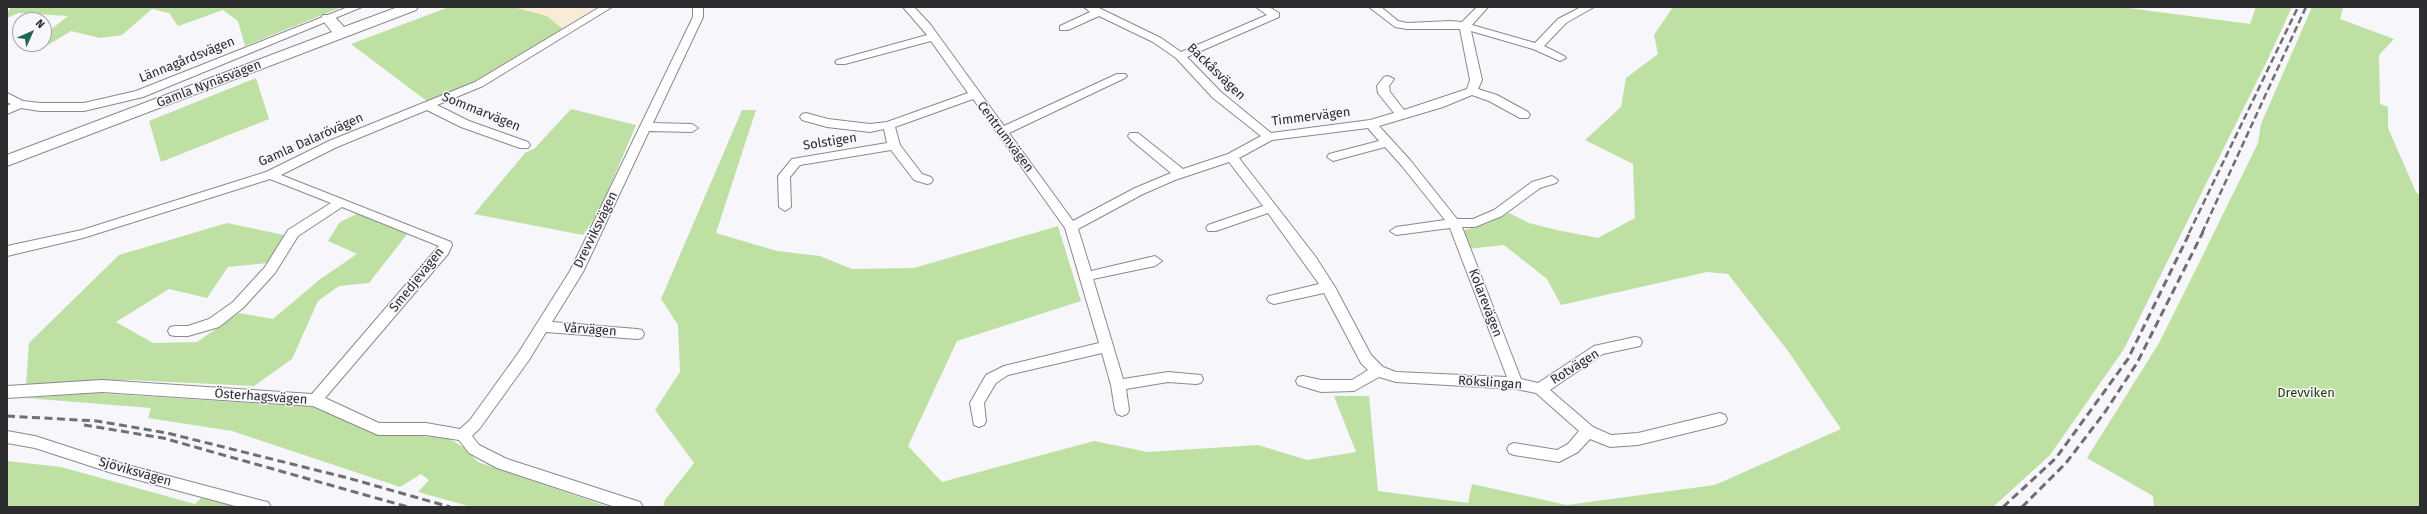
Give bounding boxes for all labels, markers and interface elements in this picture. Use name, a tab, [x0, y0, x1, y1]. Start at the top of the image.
north arrow	[12, 12, 52, 52]
text: N	[33, 17, 47, 31]
street label: Lännagårdsvägen	[137, 34, 237, 86]
street label: Backåsvägen	[1184, 40, 1248, 104]
street label: Gamla Nynäsvägen	[155, 57, 263, 111]
street label: Sommarvägen	[439, 89, 523, 135]
street label: Centrumvägen	[973, 99, 1037, 175]
street label: Timmervägen	[1271, 104, 1351, 130]
street label: Gamla Dalarövägen	[256, 110, 366, 170]
street label: Solstigen	[802, 130, 858, 154]
street label: Drevviksvägen	[571, 189, 621, 271]
street label: Smedjevägen	[386, 245, 448, 315]
street label: Kolarevägen	[1465, 267, 1505, 339]
street label: Vårvägen	[563, 320, 617, 340]
street label: Rotvägen	[1548, 346, 1602, 388]
street label: Rökslingan	[1457, 373, 1523, 393]
park label: Drevviken	[2277, 385, 2335, 401]
street label: Österhagsvägen	[214, 386, 308, 408]
street label: Sjöviksvägen	[97, 454, 173, 490]

